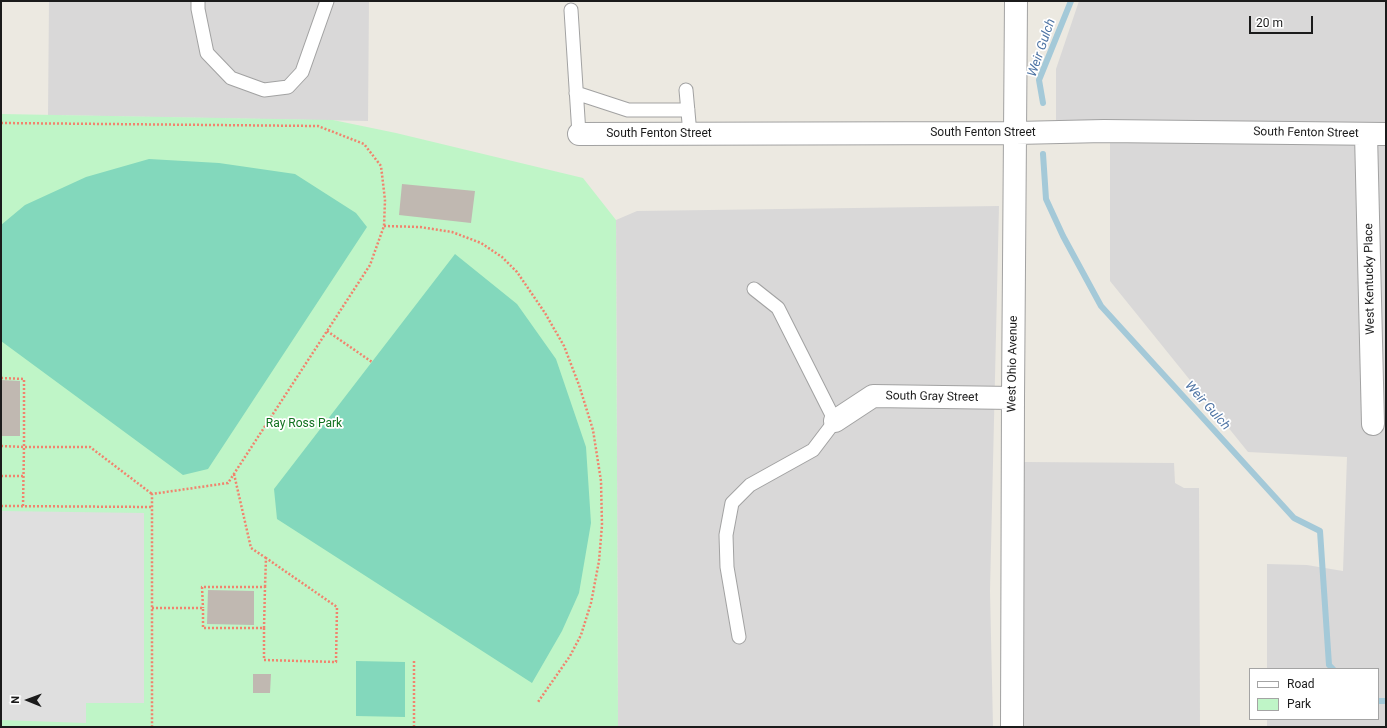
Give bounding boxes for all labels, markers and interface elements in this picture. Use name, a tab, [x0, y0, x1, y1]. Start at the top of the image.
scale bar	[1251, 8, 1315, 34]
text: 20 m	[1256, 16, 1283, 30]
water label: Weir Gulch	[1025, 17, 1059, 79]
street label: South Fenton Street	[1253, 125, 1359, 141]
street label: South Fenton Street	[930, 126, 1036, 140]
street label: South Fenton Street	[606, 127, 712, 141]
street label: West Kentucky Place	[1362, 223, 1378, 335]
street label: West Ohio Avenue	[1005, 315, 1021, 413]
water label: Weir Gulch	[1181, 378, 1233, 434]
street label: South Gray Street	[885, 389, 979, 405]
park label: Ray Ross Park	[266, 417, 342, 431]
legend	[1249, 668, 1379, 720]
text: Road	[1287, 677, 1315, 691]
north arrow	[8, 680, 48, 720]
text: N	[9, 696, 22, 704]
text: Park	[1287, 697, 1311, 711]

